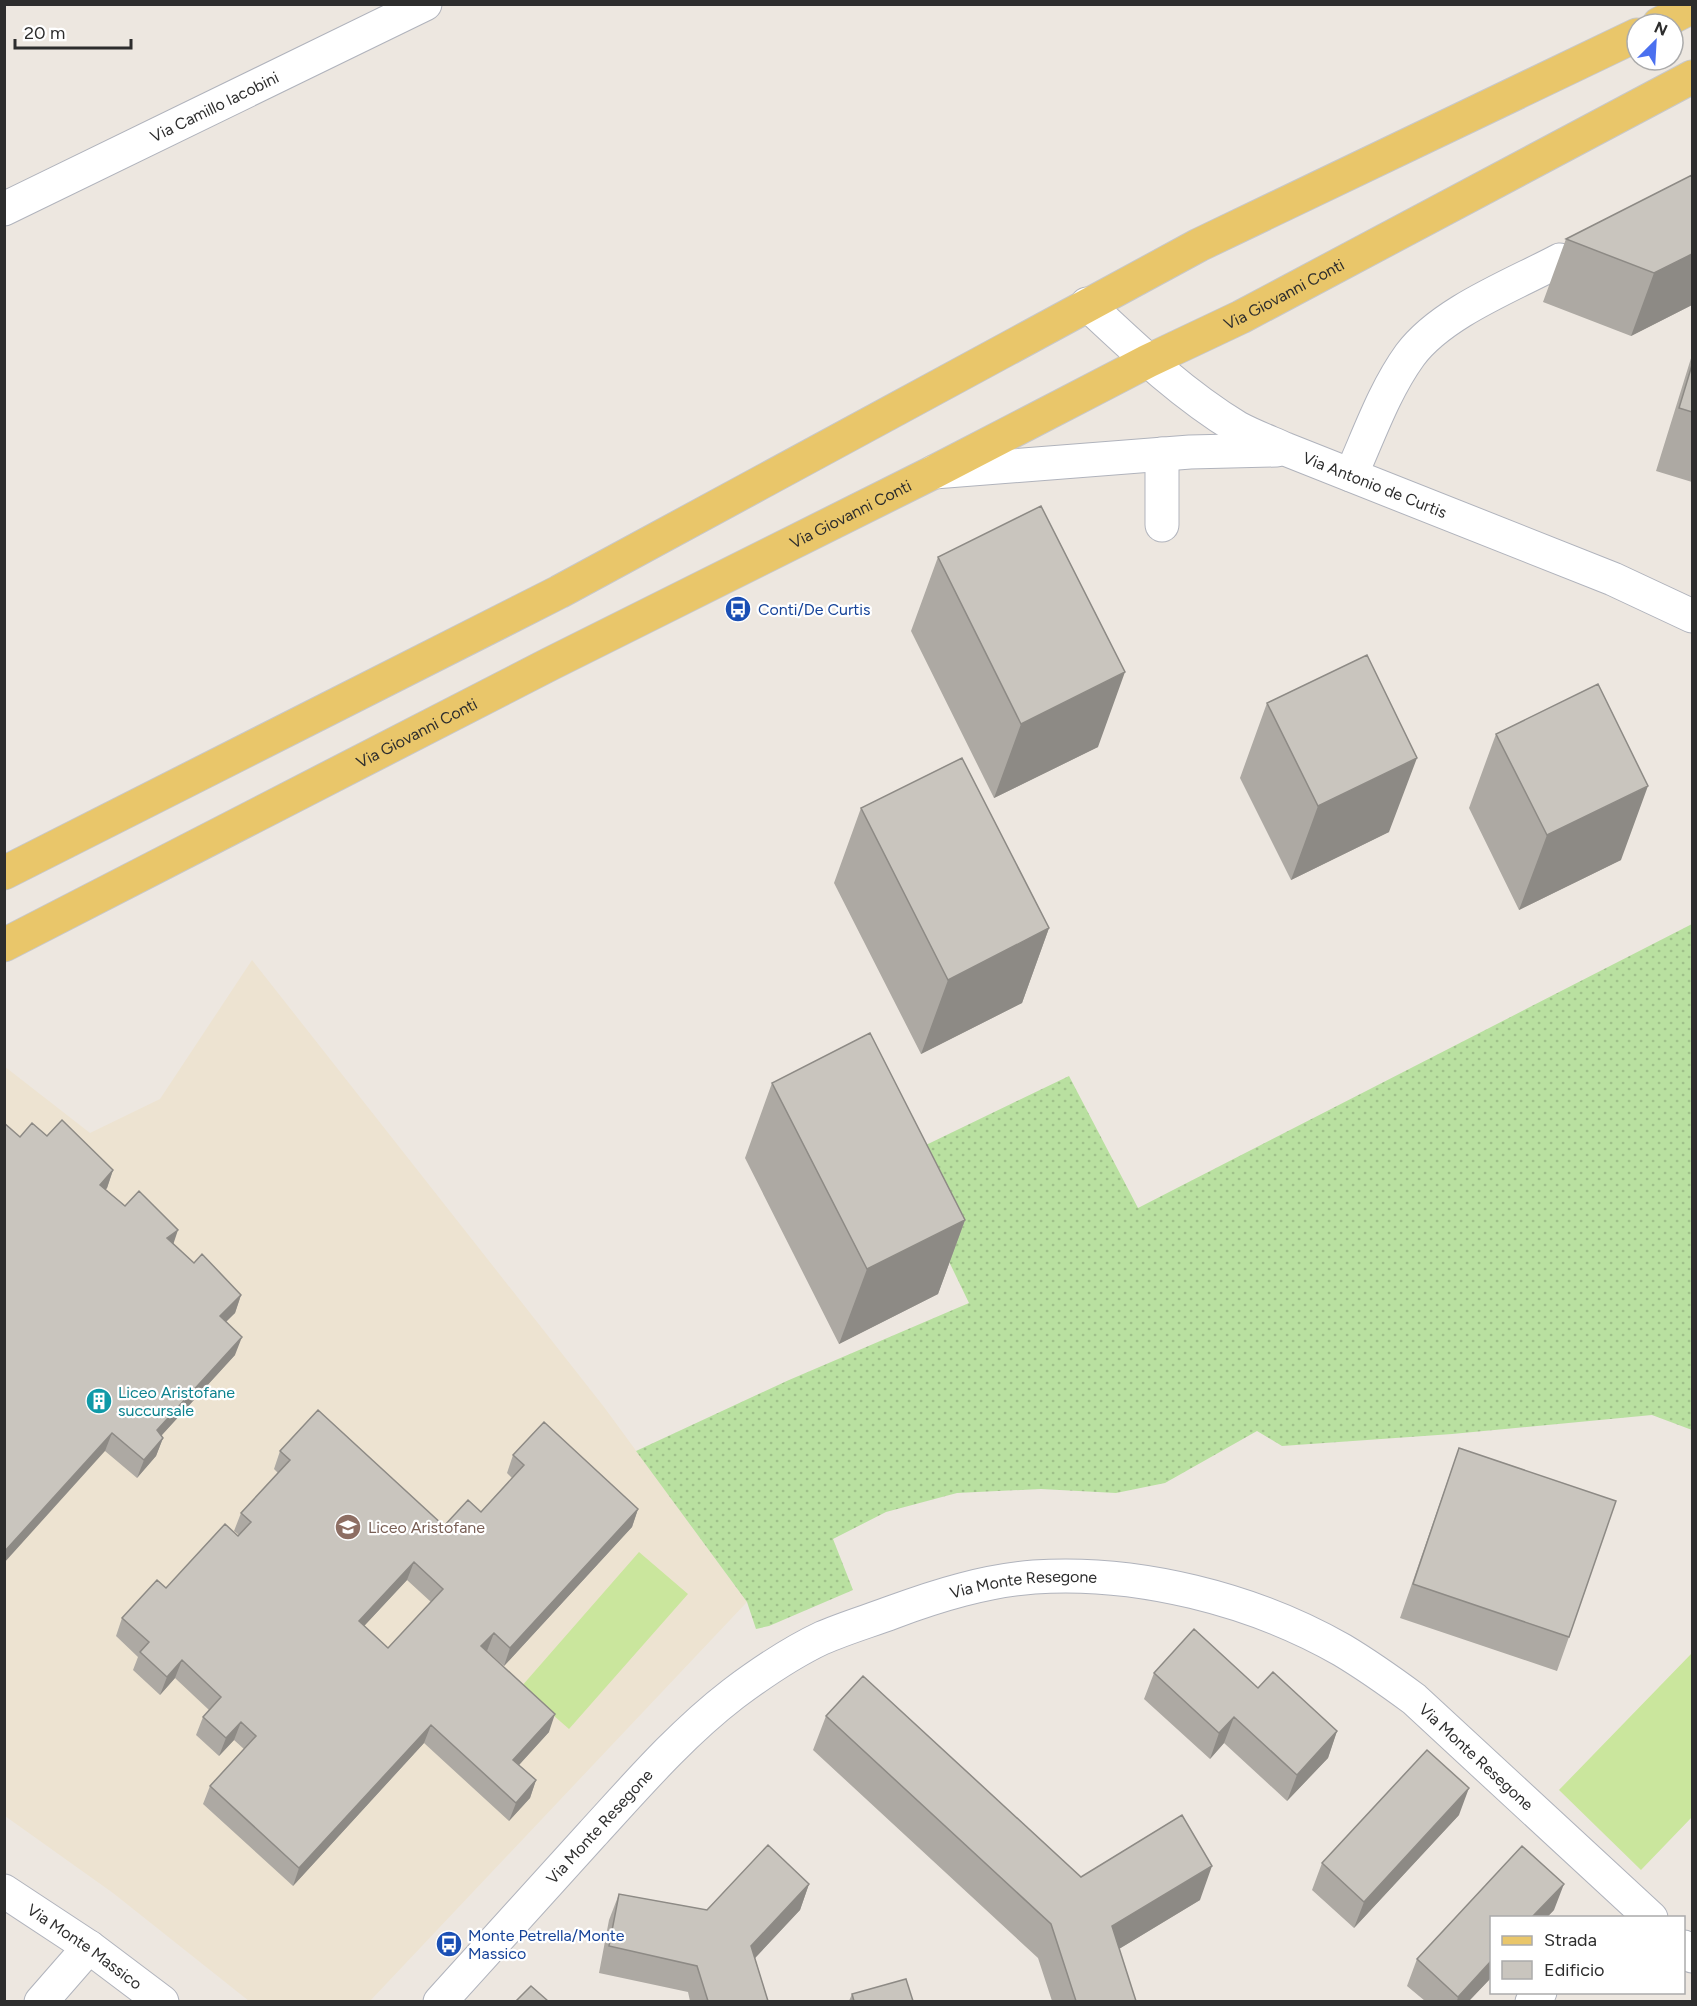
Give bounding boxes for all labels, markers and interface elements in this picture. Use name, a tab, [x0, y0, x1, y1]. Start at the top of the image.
scale bar	[15, 12, 130, 50]
north arrow	[1625, 12, 1685, 72]
text: N	[1651, 18, 1670, 40]
text: 20 m	[24, 22, 65, 44]
street label: Via Camillo Iacobini	[147, 68, 282, 146]
street label: Via Giovanni Conti	[1221, 255, 1347, 334]
street label: Via Antonio de Curtis	[1300, 448, 1449, 522]
street label: Via Giovanni Conti	[787, 476, 915, 553]
bus stop icon: Conti/De Curtis	[723, 594, 753, 624]
place label: Conti/De Curtis	[758, 600, 871, 619]
street label: Via Giovanni Conti	[353, 694, 480, 772]
place label: Liceo Aristofane succursale	[118, 1383, 235, 1420]
building icon: Liceo Aristofane succursale	[84, 1386, 114, 1416]
school or university icon: Liceo Aristofane	[333, 1512, 363, 1542]
place label: Liceo Aristofane	[368, 1518, 485, 1537]
street label: Via Monte Resegone	[948, 1567, 1098, 1603]
street label: Via Monte Resegone	[1415, 1700, 1537, 1815]
street label: Via Monte Resegone	[542, 1765, 657, 1888]
street label: Via Monte Massico	[24, 1900, 146, 1994]
legend	[1490, 1916, 1685, 1994]
place label: Monte Petrella/Monte Massico	[468, 1926, 625, 1963]
bus stop icon: Monte Petrella/Monte Massico	[434, 1929, 464, 1959]
text: Strada	[1544, 1929, 1597, 1951]
text: Edificio	[1544, 1959, 1605, 1981]

